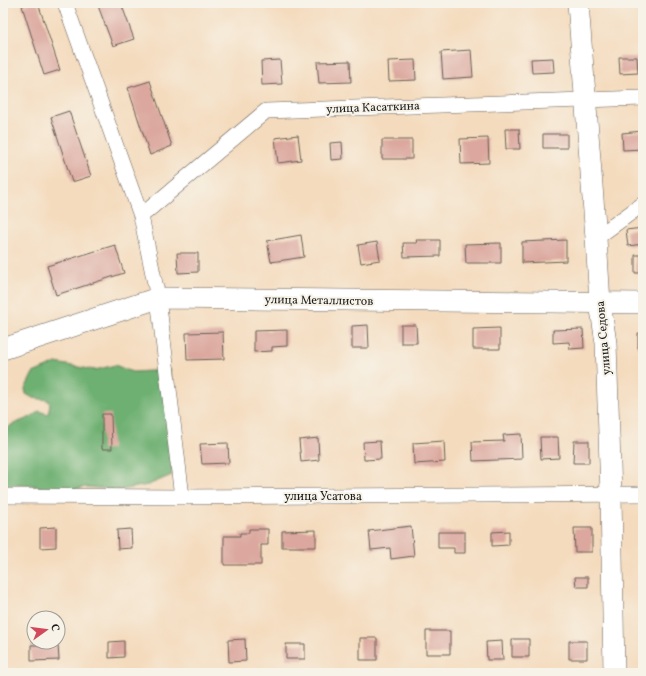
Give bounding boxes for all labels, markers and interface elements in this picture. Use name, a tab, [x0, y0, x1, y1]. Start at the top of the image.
street label: улица Касаткина	[326, 98, 420, 118]
street label: улица Металлистов	[265, 292, 373, 310]
street label: улица Седова	[593, 300, 615, 376]
street label: улица Усатова	[284, 489, 362, 505]
north arrow	[26, 610, 66, 650]
text: С	[46, 623, 62, 633]

